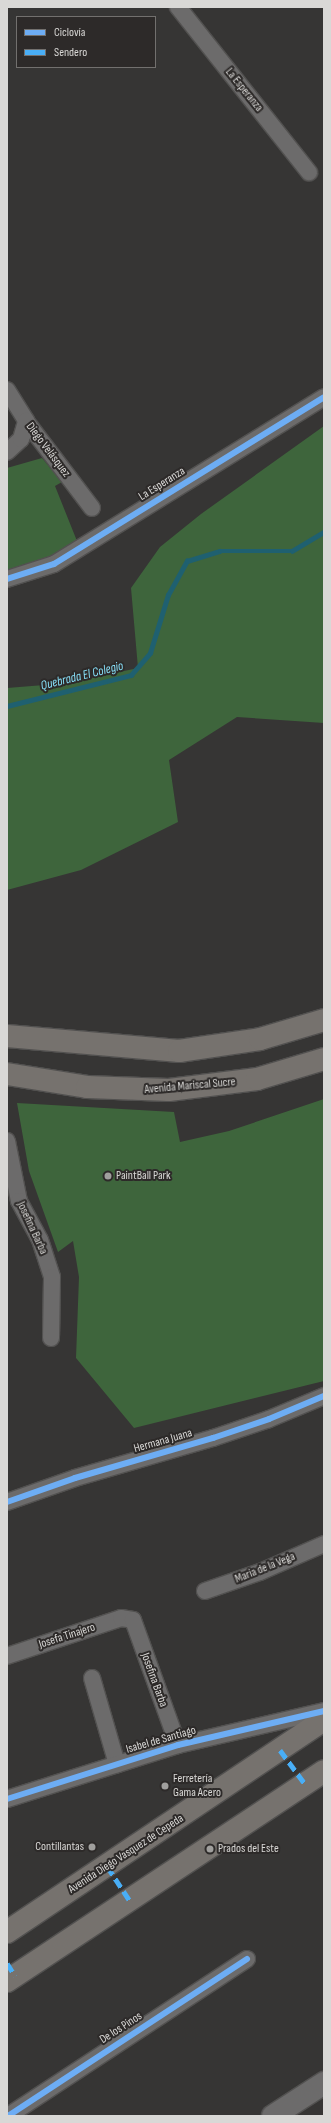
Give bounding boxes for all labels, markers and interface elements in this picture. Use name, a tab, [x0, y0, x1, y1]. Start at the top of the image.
legend	[16, 16, 156, 68]
text: Ciclovía	[54, 25, 85, 40]
text: Sendero	[54, 45, 87, 60]
street label: La Esperanza	[222, 65, 266, 115]
street label: Diego Velásquez	[23, 420, 73, 480]
street label: La Esperanza	[136, 464, 188, 504]
water label: Quebrada El Colegio	[39, 658, 125, 694]
street label: Avenida Mariscal Sucre	[144, 1075, 236, 1097]
place label: PaintBall Park	[116, 1169, 171, 1183]
marker: PaintBall Park	[103, 1171, 113, 1181]
street label: Josefina Barba	[14, 1199, 50, 1257]
street label: Hermana Juana	[132, 1426, 194, 1456]
street label: Maria de la Vega	[233, 1549, 297, 1587]
street label: Josefa Tinajero	[37, 1620, 97, 1652]
street label: Josefina Barba	[138, 1651, 170, 1709]
street label: Isabel de Santiago	[124, 1723, 198, 1757]
place label: Ferretería Gama Acero	[173, 1772, 221, 1800]
marker: Ferretería Gama Acero	[160, 1781, 170, 1791]
street label: Avenida Diego Vasquez de Cepeda	[66, 1811, 186, 1897]
place label: Contillantas	[35, 1840, 84, 1854]
marker: Contillantas	[87, 1842, 97, 1852]
place label: Prados del Este	[218, 1842, 279, 1856]
marker: Prados del Este	[205, 1844, 215, 1854]
street label: De los Pinos	[97, 2009, 145, 2047]

